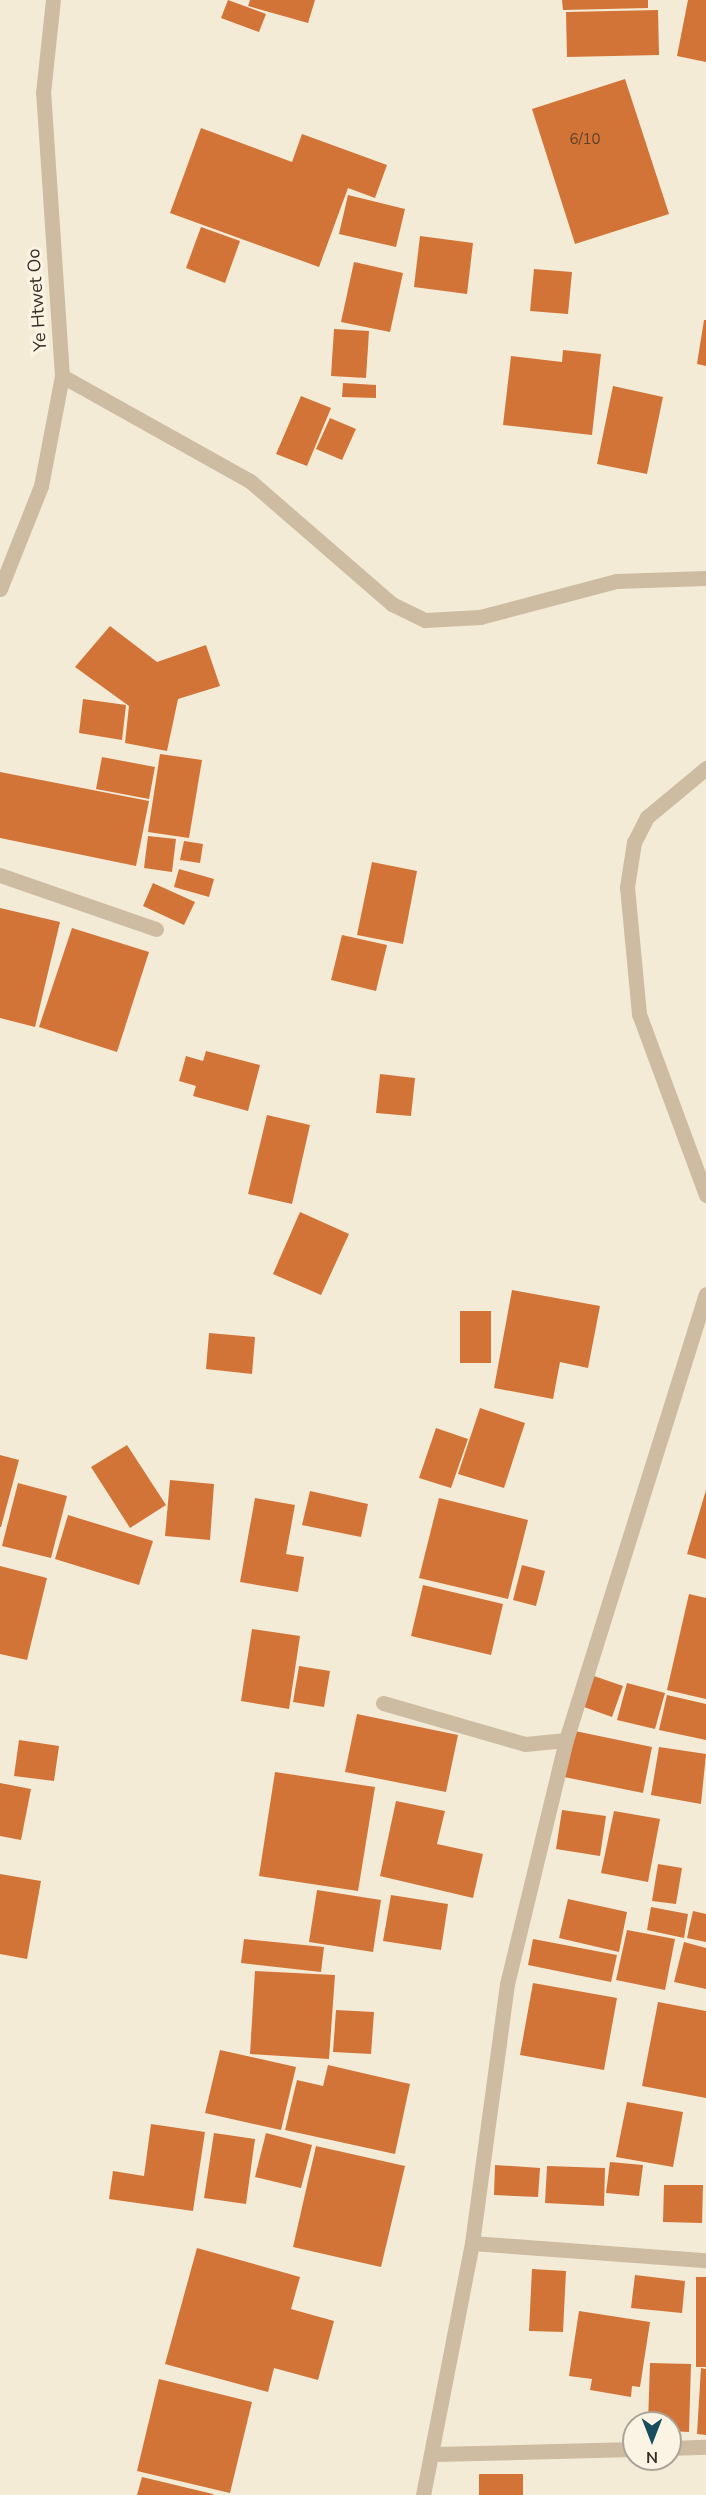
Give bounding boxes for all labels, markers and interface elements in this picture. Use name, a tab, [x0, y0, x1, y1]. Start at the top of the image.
house number: 6/10	[569, 131, 601, 149]
street label: Ye Htwet Oo	[23, 248, 51, 352]
north arrow	[622, 2411, 682, 2471]
text: N	[646, 2446, 658, 2468]

